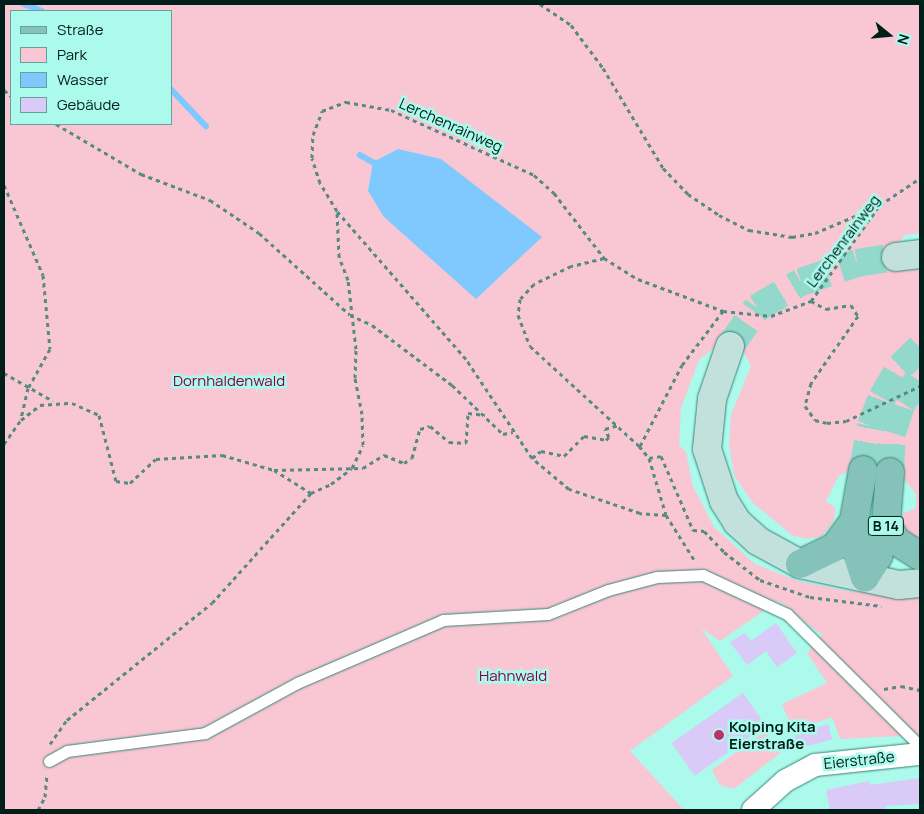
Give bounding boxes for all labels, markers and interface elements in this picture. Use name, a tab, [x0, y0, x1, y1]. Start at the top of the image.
legend	[10, 10, 172, 125]
north arrow	[864, 10, 914, 60]
text: Straße	[57, 19, 103, 40]
text: N	[893, 32, 914, 47]
text: Park	[57, 44, 87, 65]
text: Wasser	[57, 69, 109, 90]
text: Gebäude	[57, 94, 120, 115]
street label: Lerchenrainweg	[397, 94, 505, 156]
street label: Lerchenrainweg	[802, 191, 884, 291]
park label: Dornhaldenwald	[173, 372, 285, 390]
road number: B 14	[867, 514, 905, 538]
park label: Hahnwald	[479, 667, 547, 685]
place label: Kolping Kita Eierstraße	[729, 717, 816, 752]
marker: Kolping Kita Eierstraße	[713, 729, 725, 741]
street label: Eierstraße	[823, 747, 895, 773]

